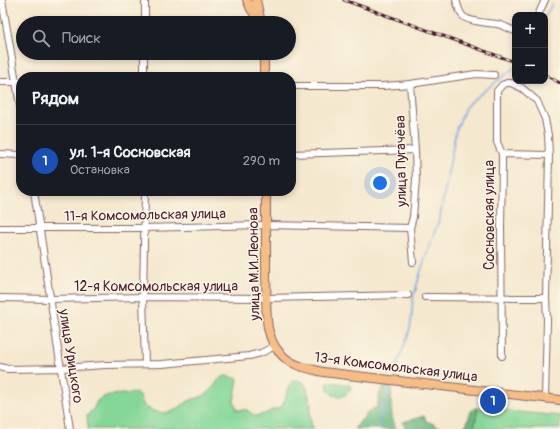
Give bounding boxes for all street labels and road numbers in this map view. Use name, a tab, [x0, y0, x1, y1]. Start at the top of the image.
street label: улица Пугачёва	[392, 115, 410, 208]
street label: Сосновская улица	[481, 160, 498, 270]
street label: 11-я Комсомольская улица	[64, 205, 226, 225]
street label: улица М.И.Леонова	[245, 207, 264, 322]
street label: 12-я Комсомольская улица	[74, 278, 238, 295]
street label: улица Урицкого	[55, 307, 87, 405]
street label: 13-я Комсомольская улица	[313, 349, 479, 385]

